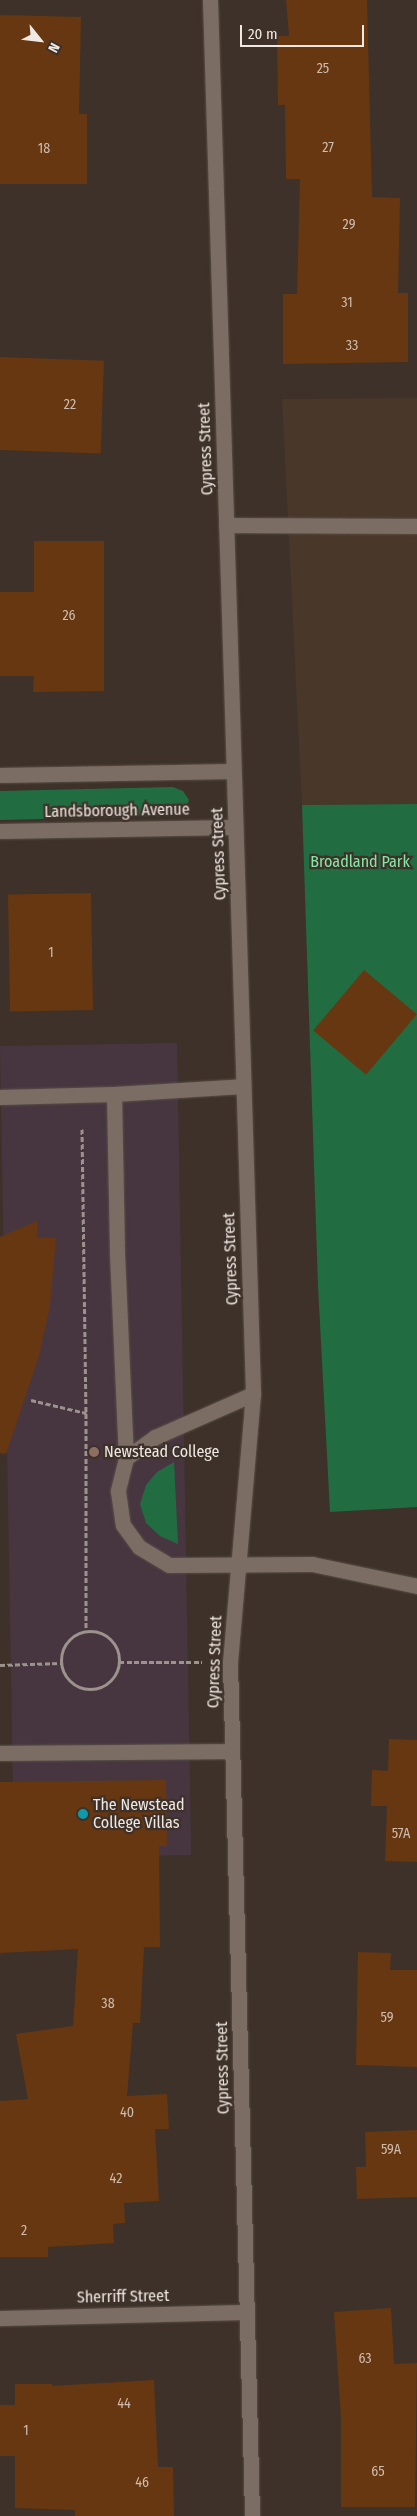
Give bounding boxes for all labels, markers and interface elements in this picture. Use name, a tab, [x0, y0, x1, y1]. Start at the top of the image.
north arrow	[15, 15, 65, 65]
scale bar	[242, 15, 366, 47]
text: 20 m	[248, 25, 278, 43]
text: N	[44, 40, 63, 55]
house number: 25	[317, 61, 329, 77]
house number: 27	[322, 140, 334, 156]
house number: 18	[38, 141, 50, 157]
house number: 29	[343, 217, 355, 233]
house number: 31	[341, 295, 353, 311]
house number: 33	[346, 338, 358, 354]
house number: 22	[64, 397, 76, 413]
street label: Cypress Street	[195, 402, 217, 496]
house number: 26	[62, 608, 76, 624]
street label: Landsborough Avenue	[44, 800, 190, 822]
street label: Cypress Street	[208, 807, 230, 901]
park label: Broadland Park	[310, 852, 410, 872]
house number: 1	[48, 945, 54, 961]
street label: Cypress Street	[220, 1212, 242, 1306]
place label: Newstead College	[104, 1442, 220, 1462]
marker: Newstead College	[88, 1446, 100, 1458]
street label: Cypress Street	[204, 1615, 226, 1709]
place label: The Newstead College Villas	[93, 1795, 185, 1833]
marker: The Newstead College Villas	[77, 1808, 89, 1820]
house number: 57A	[392, 1826, 410, 1842]
house number: 38	[101, 1996, 115, 2012]
house number: 59	[380, 2010, 394, 2026]
street label: Cypress Street	[213, 2022, 233, 2114]
house number: 40	[120, 2105, 134, 2121]
house number: 59A	[381, 2142, 401, 2158]
house number: 42	[110, 2171, 122, 2187]
house number: 2	[21, 2223, 27, 2239]
street label: Sherriff Street	[77, 2287, 169, 2307]
house number: 63	[358, 2351, 372, 2367]
house number: 44	[117, 2396, 131, 2412]
house number: 1	[23, 2423, 29, 2439]
house number: 65	[371, 2464, 385, 2480]
house number: 46	[135, 2475, 149, 2491]

